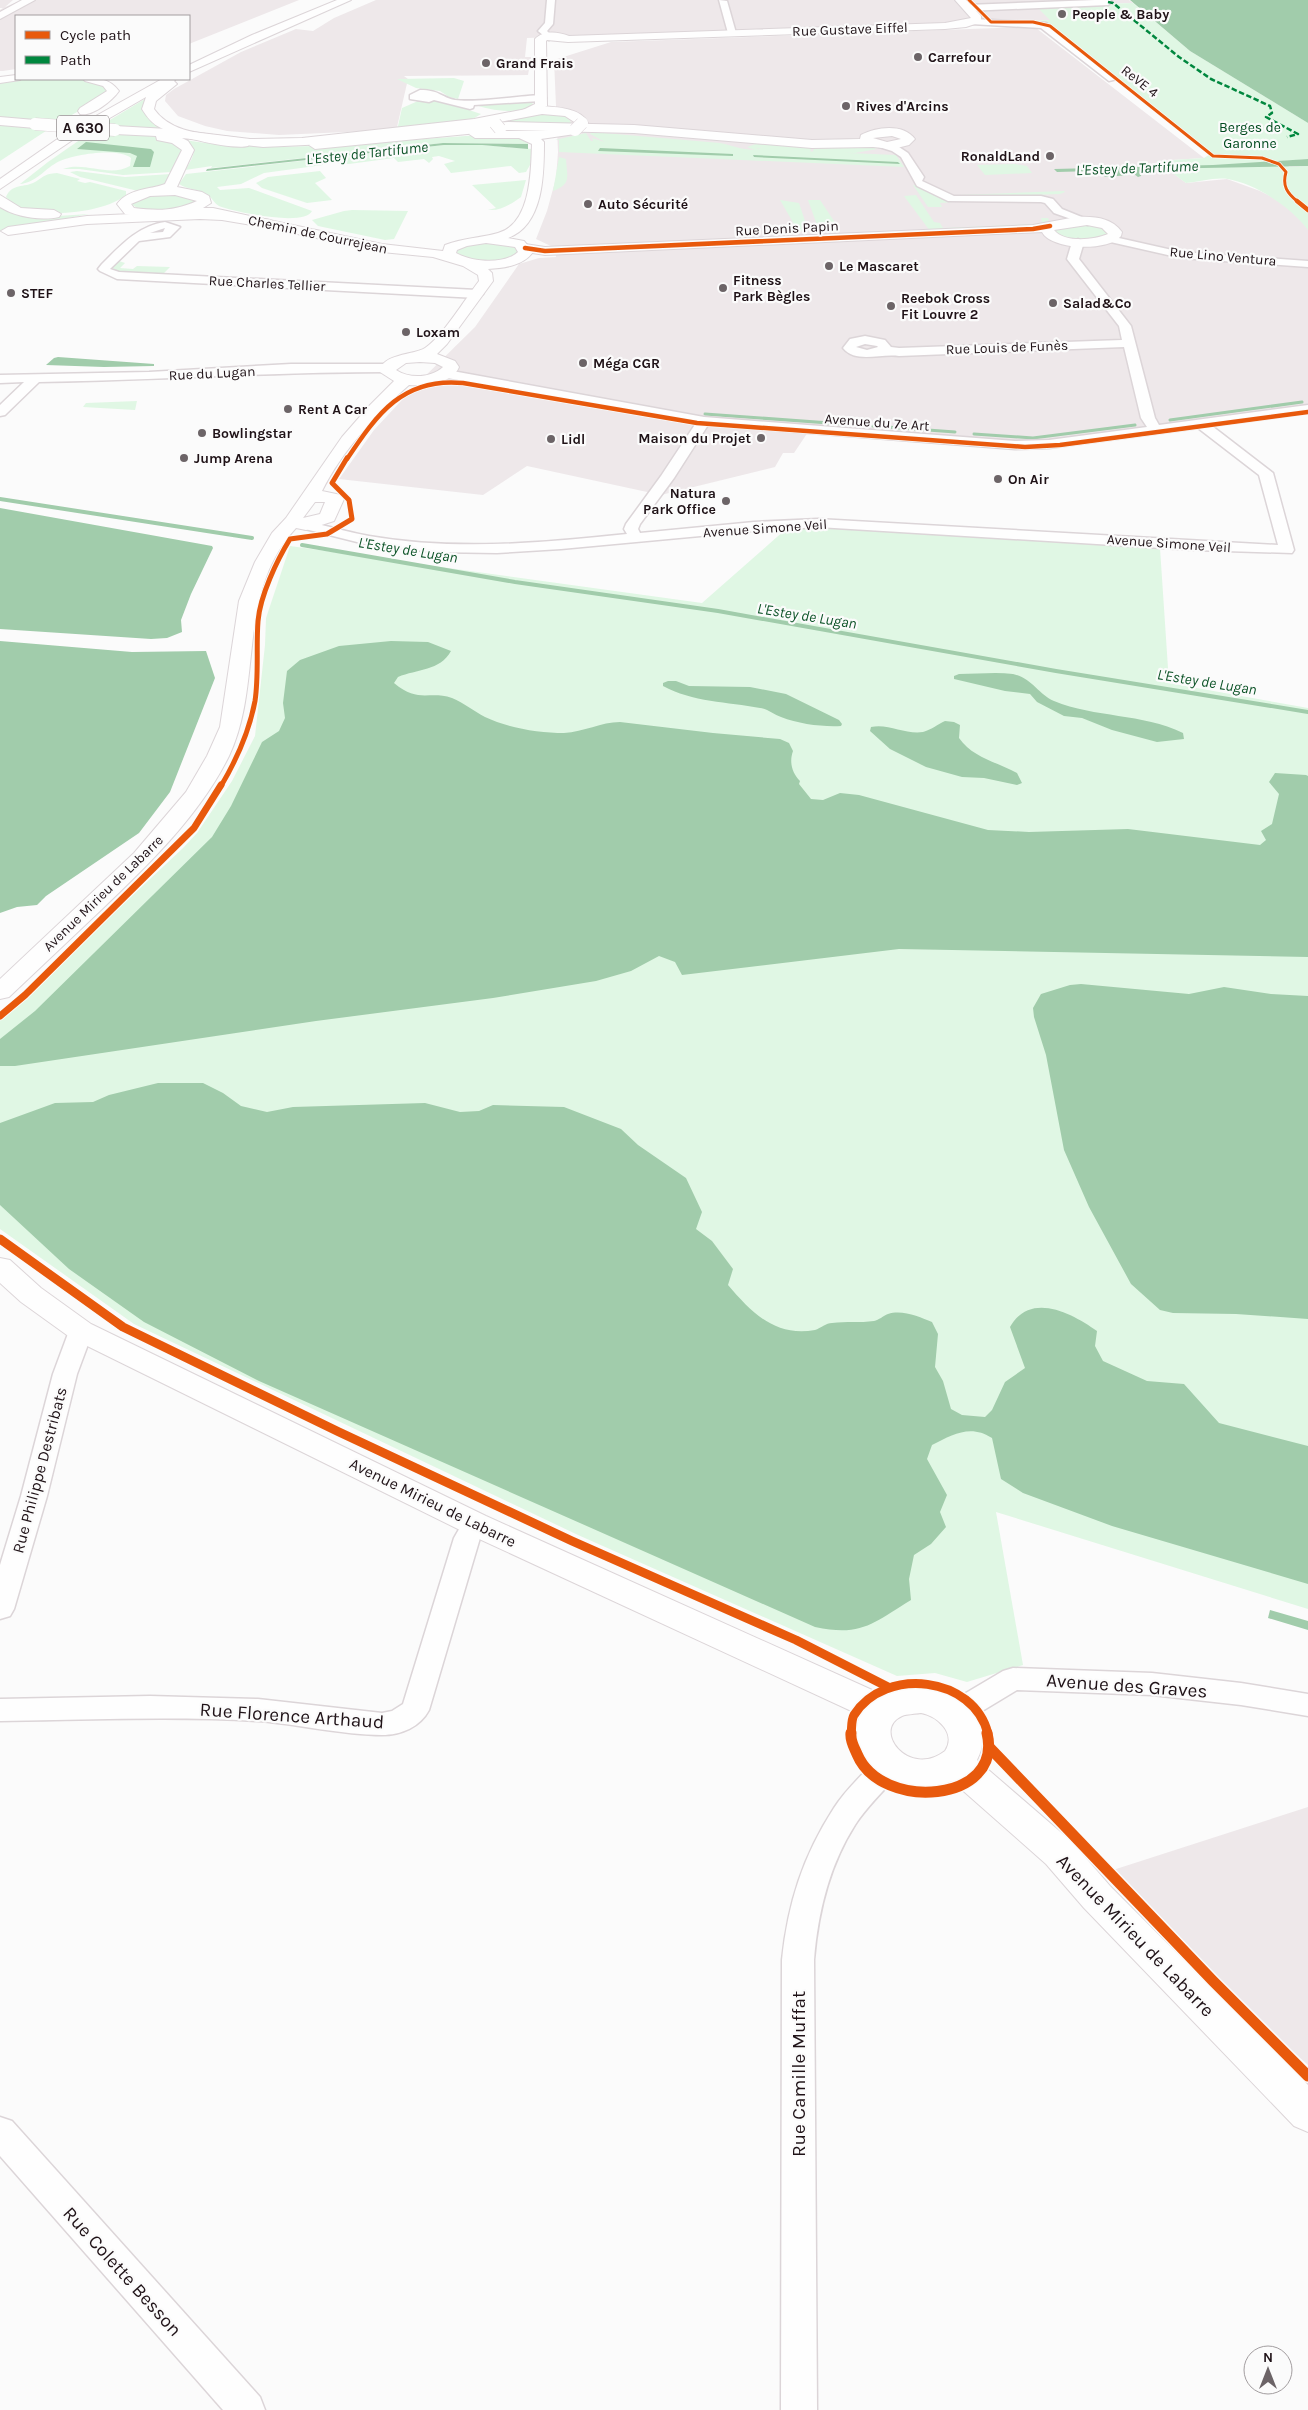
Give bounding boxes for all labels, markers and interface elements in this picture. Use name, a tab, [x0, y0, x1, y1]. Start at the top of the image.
place label: People & Baby	[1072, 6, 1169, 23]
marker: People & Baby	[1056, 8, 1068, 20]
legend	[15, 15, 190, 80]
street label: Rue Gustave Eiffel	[792, 19, 908, 40]
text: Cycle path	[60, 26, 131, 44]
place label: Carrefour	[928, 49, 991, 66]
text: Path	[60, 51, 91, 69]
marker: Carrefour	[912, 51, 924, 63]
place label: Grand Frais	[496, 55, 573, 72]
marker: Grand Frais	[480, 57, 492, 69]
street label: ReVE 4	[1118, 62, 1162, 101]
place label: Rives d'Arcins	[856, 98, 949, 115]
marker: Rives d'Arcins	[840, 100, 852, 112]
road number: A 630	[57, 116, 109, 140]
park label: Berges de Garonne	[1219, 119, 1281, 152]
water label: L'Estey de Tartifume	[305, 138, 429, 168]
place label: RonaldLand	[961, 148, 1040, 165]
marker: RonaldLand	[1044, 150, 1056, 162]
water label: L'Estey de Tartifume	[1075, 157, 1199, 179]
place label: Auto Sécurité	[598, 196, 688, 213]
marker: Auto Sécurité	[582, 198, 594, 210]
street label: Chemin de Courrejean	[247, 211, 389, 258]
street label: Rue Denis Papin	[735, 217, 839, 240]
street label: Rue Lino Ventura	[1169, 243, 1277, 270]
place label: Le Mascaret	[839, 258, 919, 275]
marker: Le Mascaret	[823, 260, 835, 272]
street label: Rue Charles Tellier	[208, 272, 327, 295]
place label: Fitness Park Bègles	[733, 272, 810, 305]
marker: Fitness Park Bègles	[717, 282, 729, 294]
place label: STEF	[21, 285, 54, 302]
marker: STEF	[5, 287, 17, 299]
place label: Reebok Cross Fit Louvre 2	[901, 290, 990, 323]
place label: Salad&Co	[1063, 295, 1132, 312]
marker: Salad&Co	[1047, 297, 1059, 309]
marker: Reebok Cross Fit Louvre 2	[885, 300, 897, 312]
place label: Loxam	[416, 324, 460, 341]
marker: Loxam	[400, 326, 412, 338]
street label: Rue Louis de Funès	[946, 337, 1068, 358]
place label: Méga CGR	[593, 355, 660, 372]
marker: Méga CGR	[577, 357, 589, 369]
street label: Rue du Lugan	[168, 363, 256, 384]
place label: Rent A Car	[298, 401, 368, 418]
marker: Rent A Car	[282, 403, 294, 415]
street label: Avenue du 7e Art	[824, 410, 930, 435]
place label: Bowlingstar	[212, 425, 292, 442]
marker: Bowlingstar	[196, 427, 208, 439]
place label: Maison du Projet	[638, 430, 751, 447]
place label: Lidl	[561, 431, 585, 448]
marker: Maison du Projet	[755, 432, 767, 444]
marker: Lidl	[545, 433, 557, 445]
place label: Jump Arena	[194, 450, 273, 467]
marker: Jump Arena	[178, 452, 190, 464]
place label: On Air	[1008, 471, 1049, 488]
marker: On Air	[992, 473, 1004, 485]
place label: Natura Park Office	[643, 485, 716, 518]
marker: Natura Park Office	[720, 495, 732, 507]
street label: Avenue Simone Veil	[702, 516, 828, 541]
street label: Avenue Simone Veil	[1106, 531, 1232, 556]
water label: L'Estey de Lugan	[357, 533, 459, 567]
water label: L'Estey de Lugan	[756, 599, 858, 633]
water label: L'Estey de Lugan	[1156, 665, 1258, 699]
street label: Avenue Mirieu de Labarre	[40, 832, 167, 955]
street label: Rue Philippe Destribats	[8, 1385, 71, 1555]
street label: Avenue Mirieu de Labarre	[346, 1454, 519, 1551]
street label: Avenue des Graves	[1046, 1669, 1208, 1703]
street label: Rue Florence Arthaud	[199, 1699, 385, 1733]
street label: Avenue Mirieu de Labarre	[1052, 1850, 1219, 2021]
street label: Rue Camille Muffat	[788, 1991, 810, 2157]
street label: Rue Colette Besson	[58, 2202, 186, 2341]
north arrow	[1243, 2345, 1293, 2395]
text: N	[1263, 2349, 1273, 2366]

